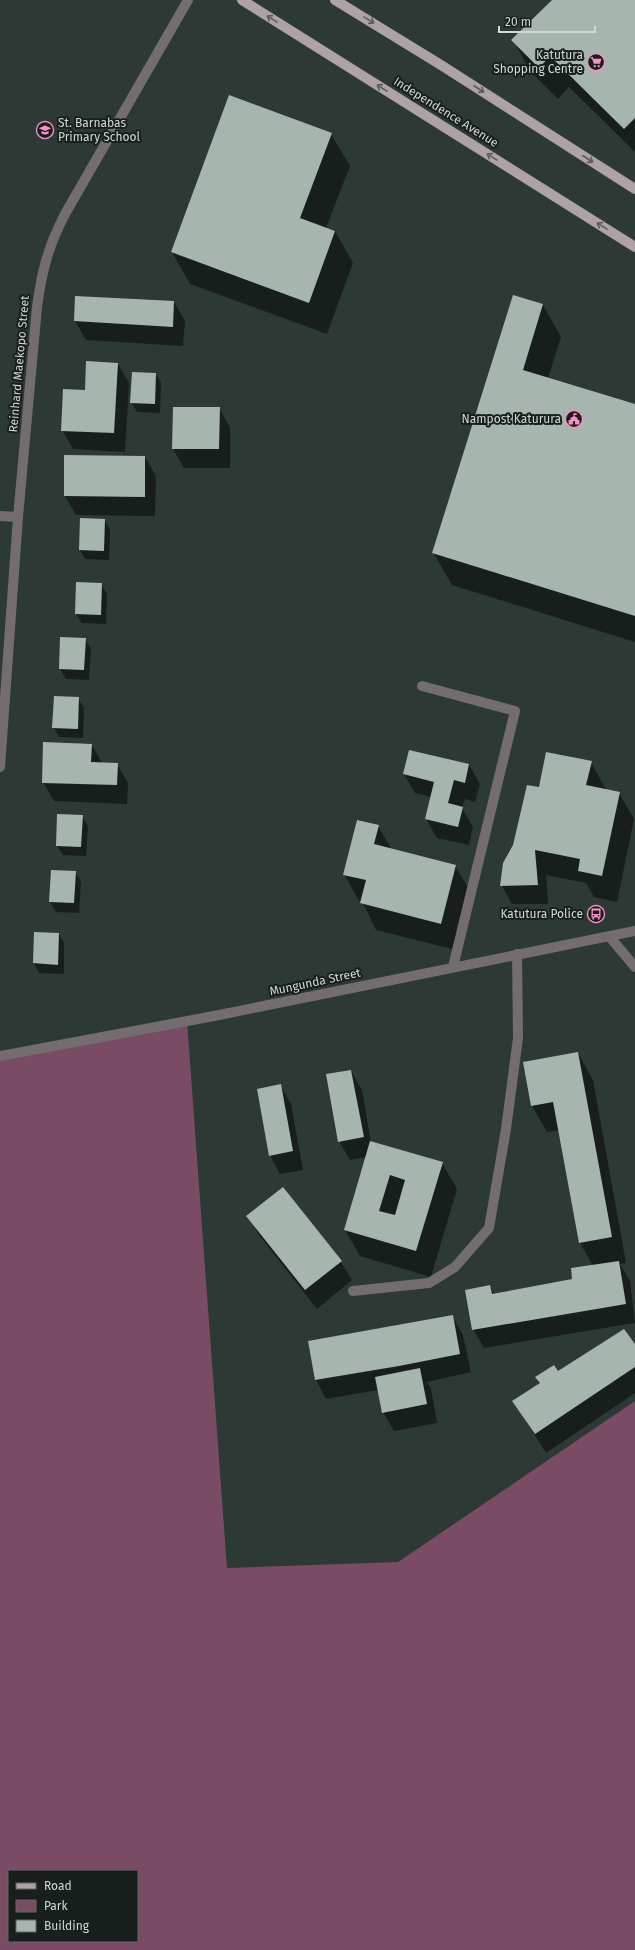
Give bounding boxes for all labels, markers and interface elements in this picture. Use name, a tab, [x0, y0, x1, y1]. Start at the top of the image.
scale bar	[499, 8, 595, 34]
one-way arrow	[266, 14, 278, 22]
text: 20 m	[505, 15, 531, 29]
one-way arrow	[363, 17, 375, 25]
place label: Katutura Shopping Centre	[493, 48, 583, 76]
supermarket icon: Katutura Shopping Centre	[586, 52, 606, 72]
street label: Independence Avenue	[391, 74, 501, 150]
one-way arrow	[376, 83, 388, 91]
one-way arrow	[473, 85, 484, 93]
place label: St. Barnabas Primary School	[58, 116, 141, 144]
school or university icon: St. Barnabas Primary School	[35, 120, 55, 140]
one-way arrow	[486, 152, 498, 160]
one-way arrow	[582, 155, 593, 163]
one-way arrow	[597, 222, 608, 230]
street label: Reinhard Maekopo Street	[6, 294, 32, 433]
public building icon: Nampost Katurura	[564, 409, 584, 429]
place label: Nampost Katurura	[462, 412, 561, 426]
bus stop icon: Katutura Police	[586, 904, 606, 924]
place label: Katutura Police	[500, 907, 583, 921]
street label: Mungunda Street	[268, 965, 363, 999]
legend	[8, 1870, 138, 1942]
text: Road	[44, 1879, 72, 1893]
text: Park	[44, 1899, 68, 1913]
text: Building	[44, 1919, 90, 1933]

